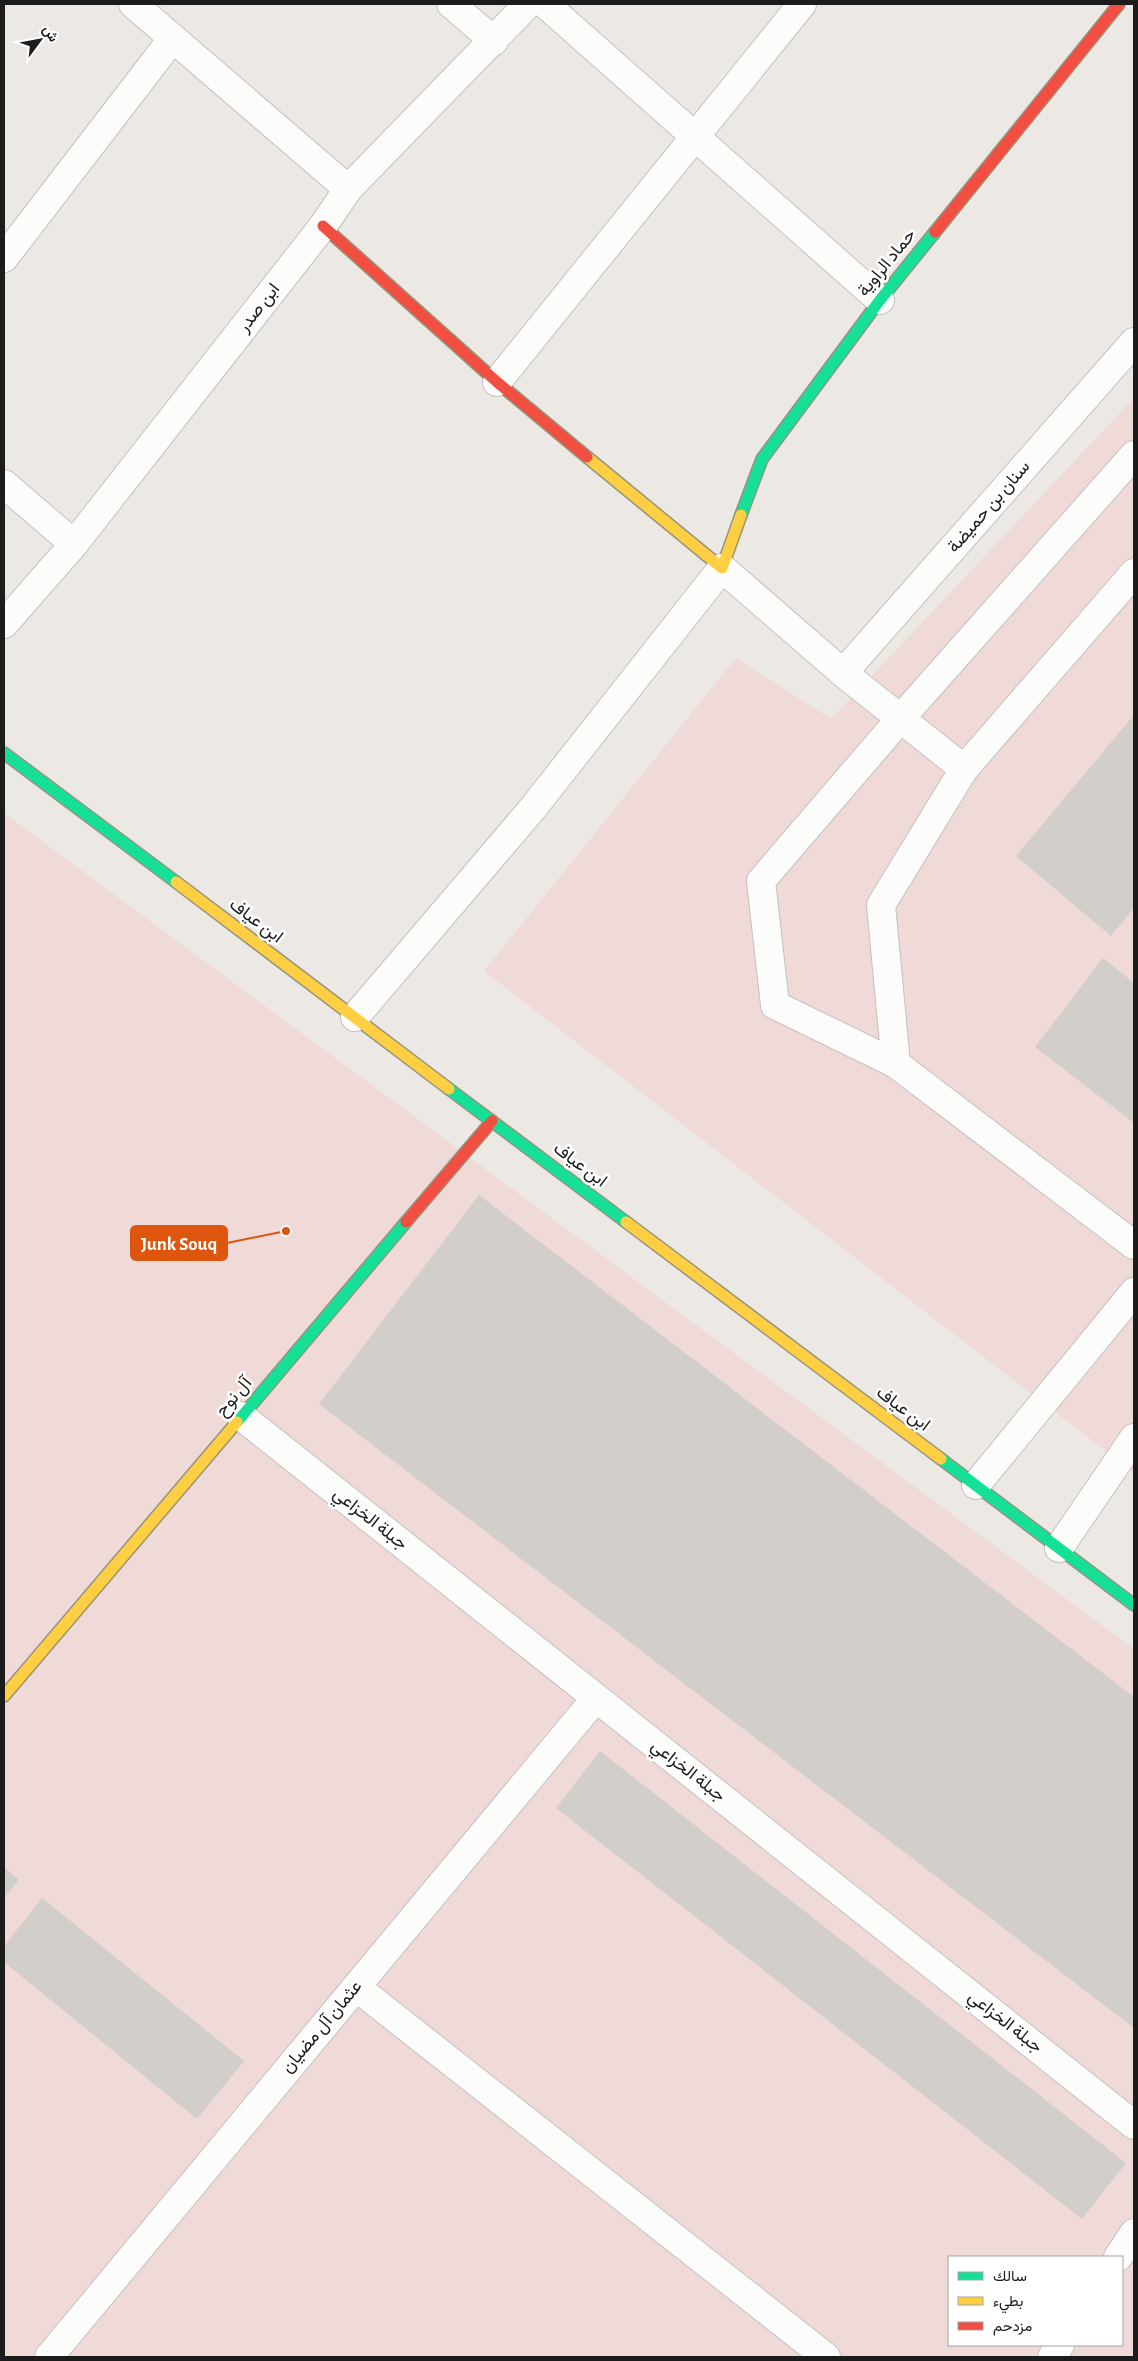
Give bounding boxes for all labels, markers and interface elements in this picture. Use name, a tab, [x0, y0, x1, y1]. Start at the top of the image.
north arrow	[15, 15, 65, 65]
text: ش	[39, 23, 61, 45]
street label: حماد الراوية	[855, 226, 920, 301]
street label: ابن صدر	[234, 280, 284, 337]
street label: سنان بن حميضة	[944, 458, 1034, 557]
street label: ابن عياف	[225, 895, 286, 948]
street label: ابن عياف	[549, 1139, 610, 1192]
callout: Junk Souq	[131, 1226, 227, 1260]
text: Junk Souq	[141, 1235, 217, 1254]
street label: آل نوح	[212, 1372, 258, 1421]
street label: ابن عياف	[872, 1383, 933, 1436]
street label: جبلة الخزاعي	[326, 1485, 411, 1557]
street label: جبلة الخزاعي	[644, 1737, 729, 1809]
street label: عثمان آل مضيان	[278, 1977, 366, 2077]
street label: جبلة الخزاعي	[961, 1988, 1046, 2060]
legend	[948, 2256, 1123, 2346]
text: سالك	[993, 2269, 1027, 2284]
text: بطيء	[993, 2294, 1023, 2314]
text: مزدحم	[993, 2319, 1032, 2336]

